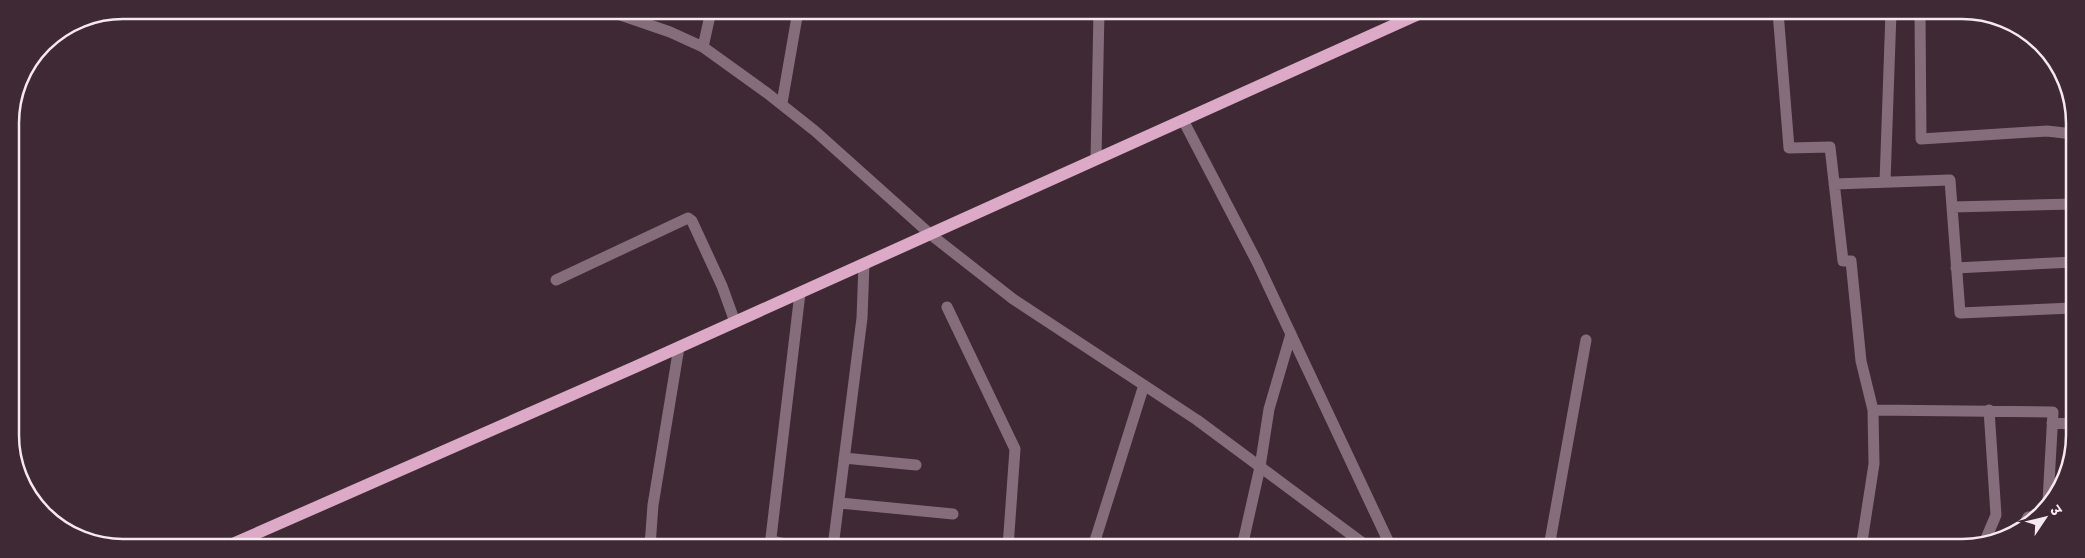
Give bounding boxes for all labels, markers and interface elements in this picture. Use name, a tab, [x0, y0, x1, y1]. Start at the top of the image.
north arrow	[2020, 493, 2070, 543]
text: उ	[2045, 501, 2067, 520]

